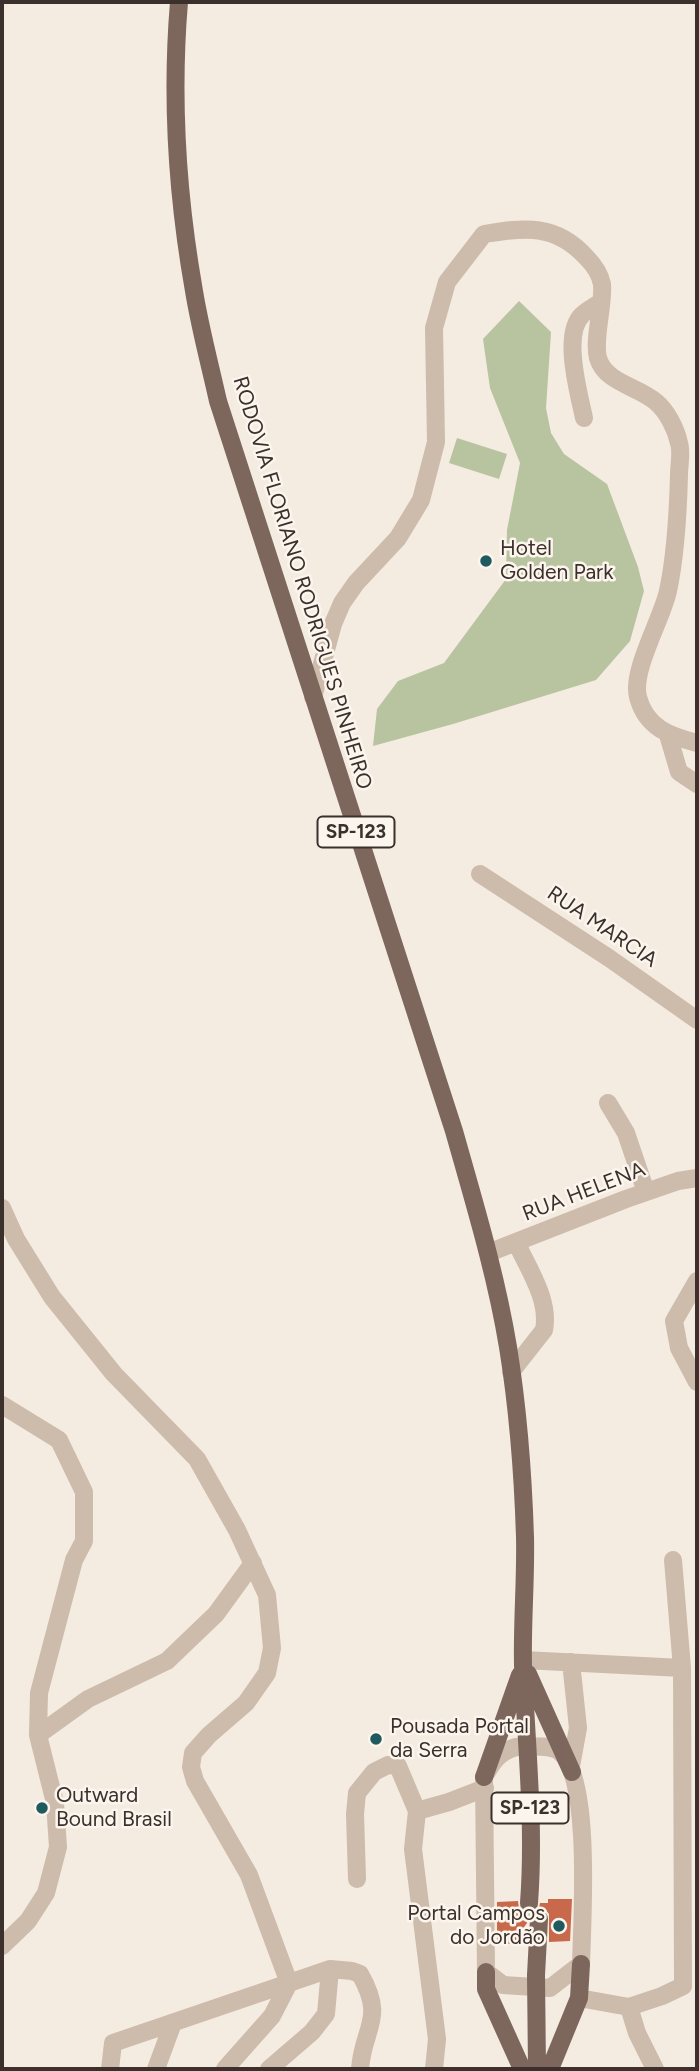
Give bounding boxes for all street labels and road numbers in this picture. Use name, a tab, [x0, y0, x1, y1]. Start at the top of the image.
street label: RODOVIA FLORIANO RODRIGUES PINHEIRO	[227, 374, 377, 792]
road number: SP-123	[318, 817, 394, 848]
street label: RUA MARCIA	[542, 881, 662, 973]
street label: RUA HELENA	[519, 1157, 649, 1227]
road number: SP-123	[491, 1792, 568, 1824]

